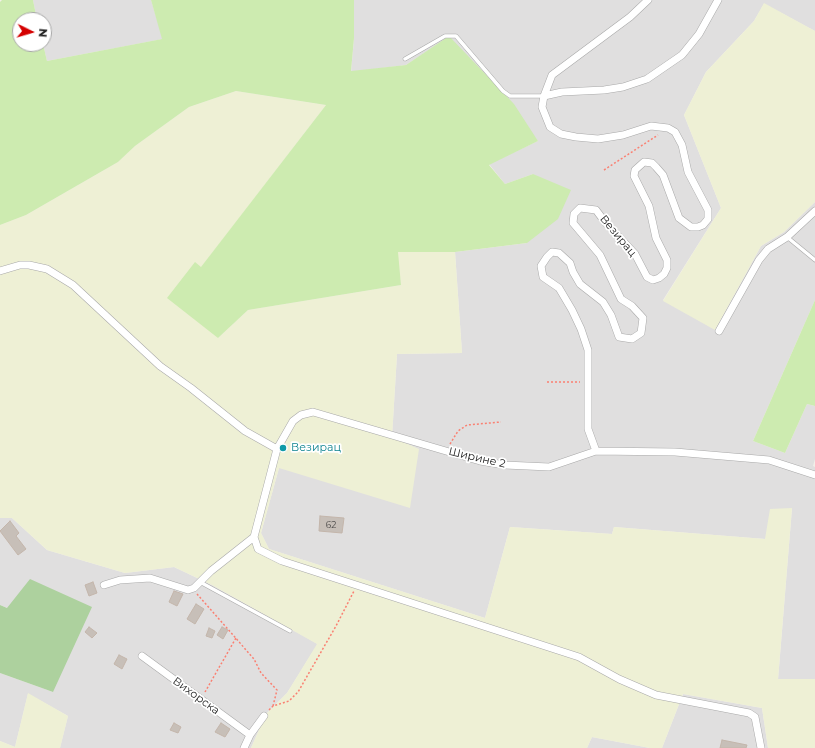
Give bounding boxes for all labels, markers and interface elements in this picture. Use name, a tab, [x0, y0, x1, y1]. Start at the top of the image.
north arrow	[12, 12, 52, 52]
text: N	[36, 28, 50, 38]
street label: Везирац	[597, 213, 639, 259]
place label: Везирац	[291, 441, 341, 455]
marker: Везирац	[278, 443, 288, 453]
street label: Ширине 2	[447, 445, 507, 471]
house number: 62	[326, 520, 336, 530]
street label: Вихорска	[170, 675, 222, 717]

